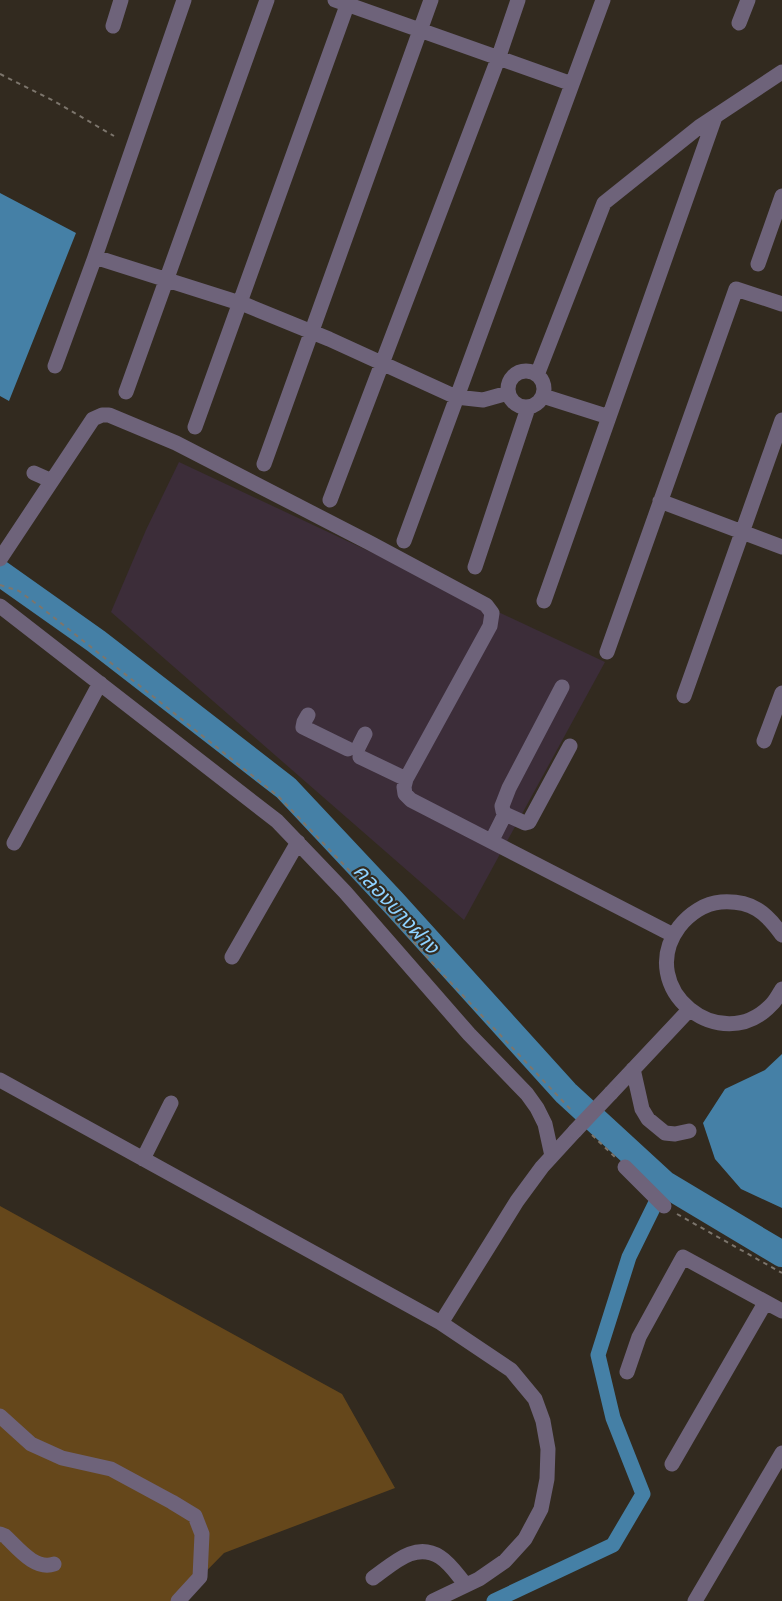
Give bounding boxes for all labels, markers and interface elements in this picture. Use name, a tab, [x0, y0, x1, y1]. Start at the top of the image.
water label: คลองบางฝาง	[348, 859, 445, 961]

